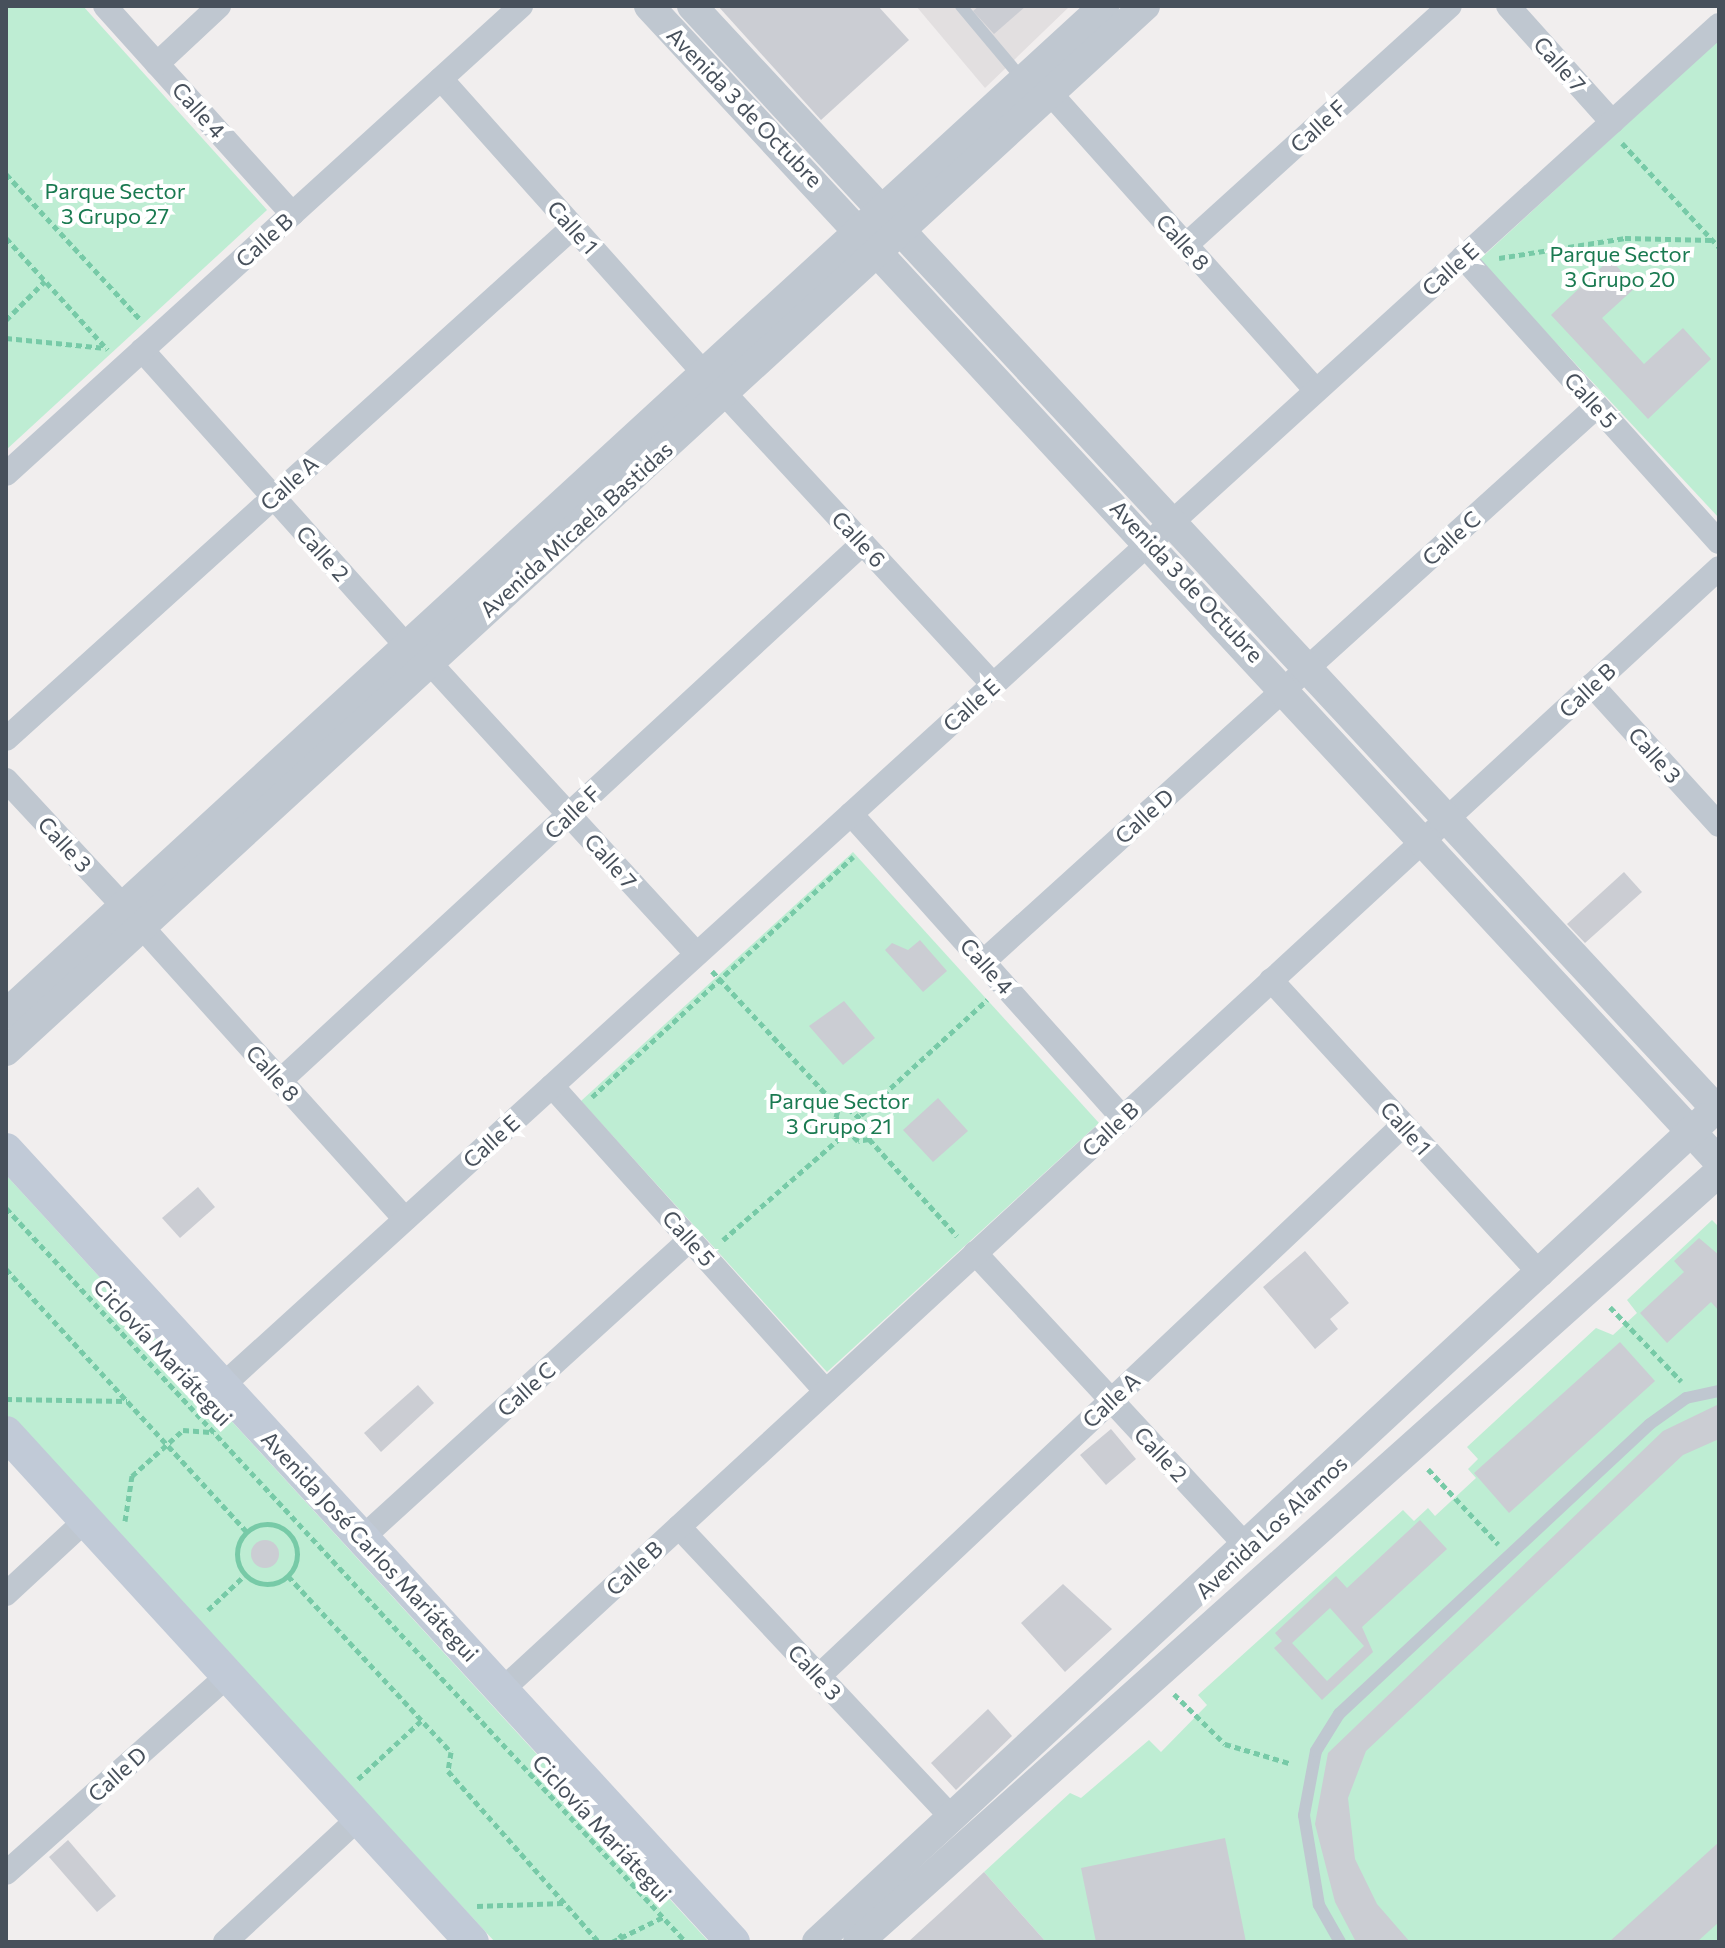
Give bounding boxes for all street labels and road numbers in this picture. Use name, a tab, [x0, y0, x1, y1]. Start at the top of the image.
street label: Avenida 3 de Octubre	[662, 22, 828, 192]
street label: Calle 7	[1528, 31, 1592, 97]
street label: Calle 4	[167, 76, 231, 144]
street label: Calle F	[1285, 94, 1351, 158]
street label: Calle 1	[542, 195, 604, 259]
street label: Calle B	[230, 208, 298, 272]
street label: Calle 8	[1151, 208, 1215, 276]
street label: Calle E	[1416, 237, 1484, 301]
street label: Calle 5	[1559, 367, 1623, 433]
street label: Avenida Micaela Bastidas	[474, 436, 678, 622]
street label: Calle A	[255, 450, 323, 516]
street label: Avenida 3 de Octubre	[1105, 494, 1269, 668]
street label: Calle C	[1417, 505, 1485, 571]
street label: Calle 6	[827, 506, 891, 572]
street label: Calle 2	[291, 520, 355, 586]
street label: Calle B	[1553, 657, 1621, 723]
street label: Calle E	[937, 673, 1005, 737]
street label: Calle 3	[1623, 722, 1687, 788]
street label: Calle F	[539, 780, 605, 844]
street label: Calle D	[1109, 783, 1179, 849]
street label: Calle 3	[33, 811, 97, 877]
street label: Calle 7	[579, 828, 643, 894]
street label: Calle 4	[955, 932, 1019, 1000]
street label: Calle 8	[241, 1039, 305, 1107]
street label: Calle B	[1076, 1096, 1144, 1162]
street label: Calle 1	[1375, 1096, 1437, 1160]
street label: Calle E	[457, 1109, 525, 1173]
street label: Calle 5	[657, 1205, 721, 1271]
street label: Ciclovía Mariátegui	[88, 1273, 238, 1431]
street label: Calle C	[492, 1356, 560, 1422]
street label: Calle A	[1077, 1367, 1145, 1433]
street label: Calle 2	[1129, 1421, 1193, 1487]
street label: Avenida José Carlos Mariátegui	[256, 1425, 484, 1667]
street label: Avenida Los Alamos	[1190, 1450, 1352, 1604]
street label: Calle B	[600, 1535, 668, 1601]
street label: Calle 3	[783, 1639, 847, 1705]
street label: Calle D	[82, 1741, 152, 1807]
street label: Ciclovía Mariátegui	[527, 1749, 677, 1907]

